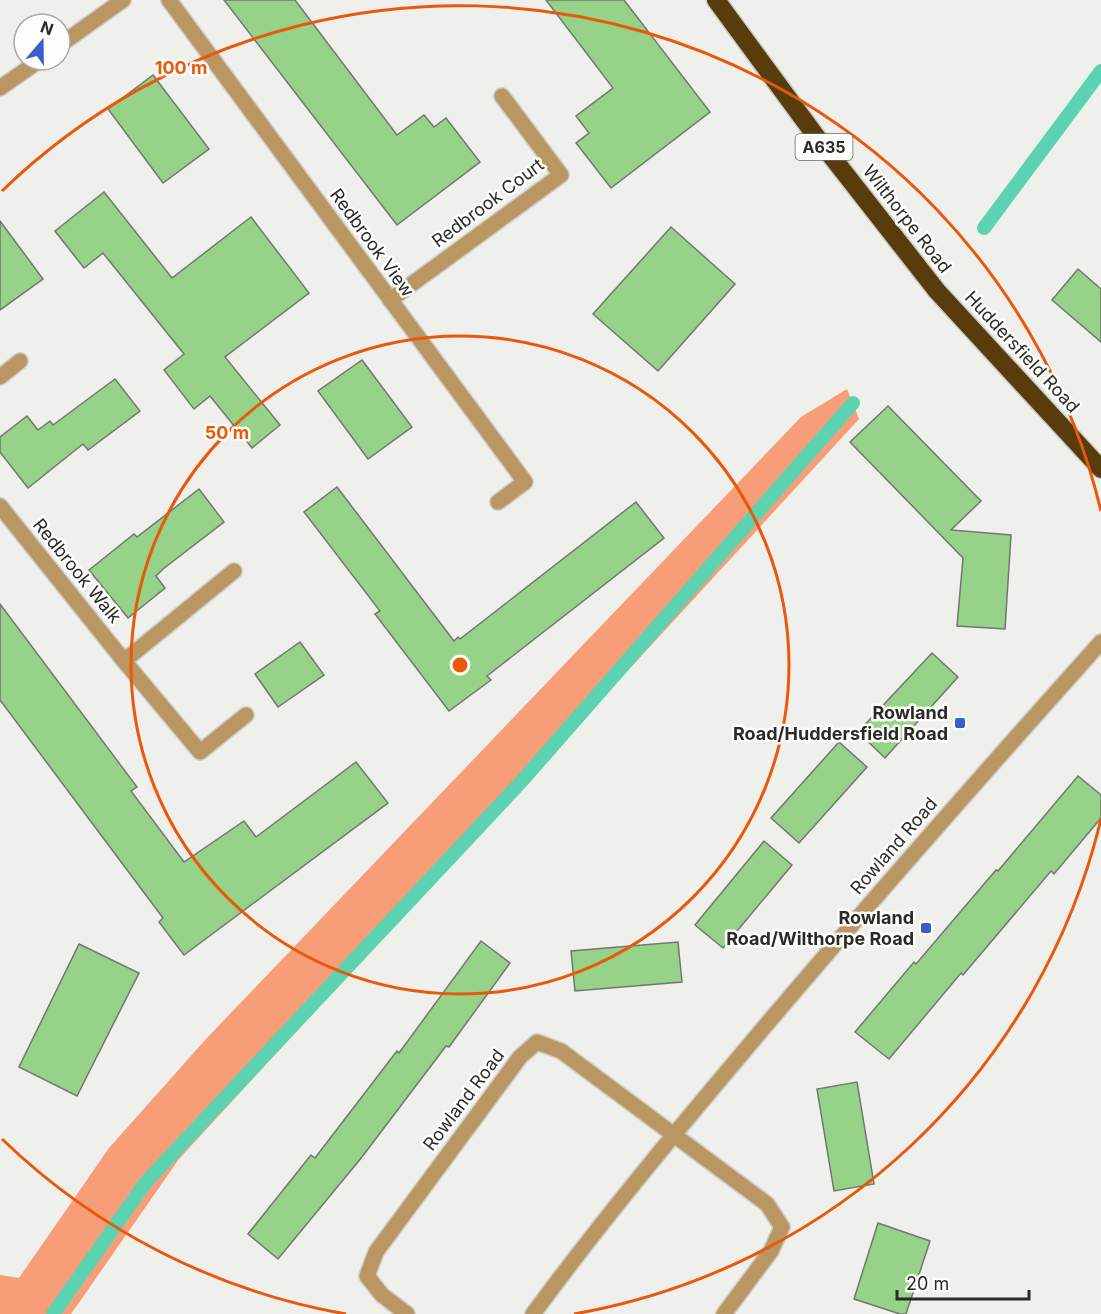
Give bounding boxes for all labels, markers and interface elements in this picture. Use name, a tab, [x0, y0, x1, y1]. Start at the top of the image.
north arrow	[12, 12, 72, 72]
text: N	[38, 16, 56, 39]
text: 100 m	[155, 57, 207, 78]
road number: A635	[796, 134, 852, 160]
street label: Redbrook Court	[428, 154, 548, 251]
street label: Wilthorpe Road	[859, 161, 956, 277]
street label: Redbrook View	[326, 185, 419, 301]
street label: Huddersfield Road	[961, 287, 1084, 417]
text: 50 m	[205, 422, 249, 443]
street label: Redbrook Walk	[29, 514, 126, 627]
centre of rings	[450, 655, 470, 675]
place label: Rowland Road/Huddersfield Road	[733, 702, 948, 744]
marker: Rowland Road/Huddersfield Road	[953, 716, 967, 730]
street label: Rowland Road	[846, 793, 941, 898]
place label: Rowland Road/Wilthorpe Road	[726, 907, 914, 949]
marker: Rowland Road/Wilthorpe Road	[919, 921, 933, 935]
street label: Rowland Road	[419, 1045, 508, 1154]
scale bar	[897, 1263, 1029, 1301]
text: 20 m	[906, 1273, 949, 1294]

